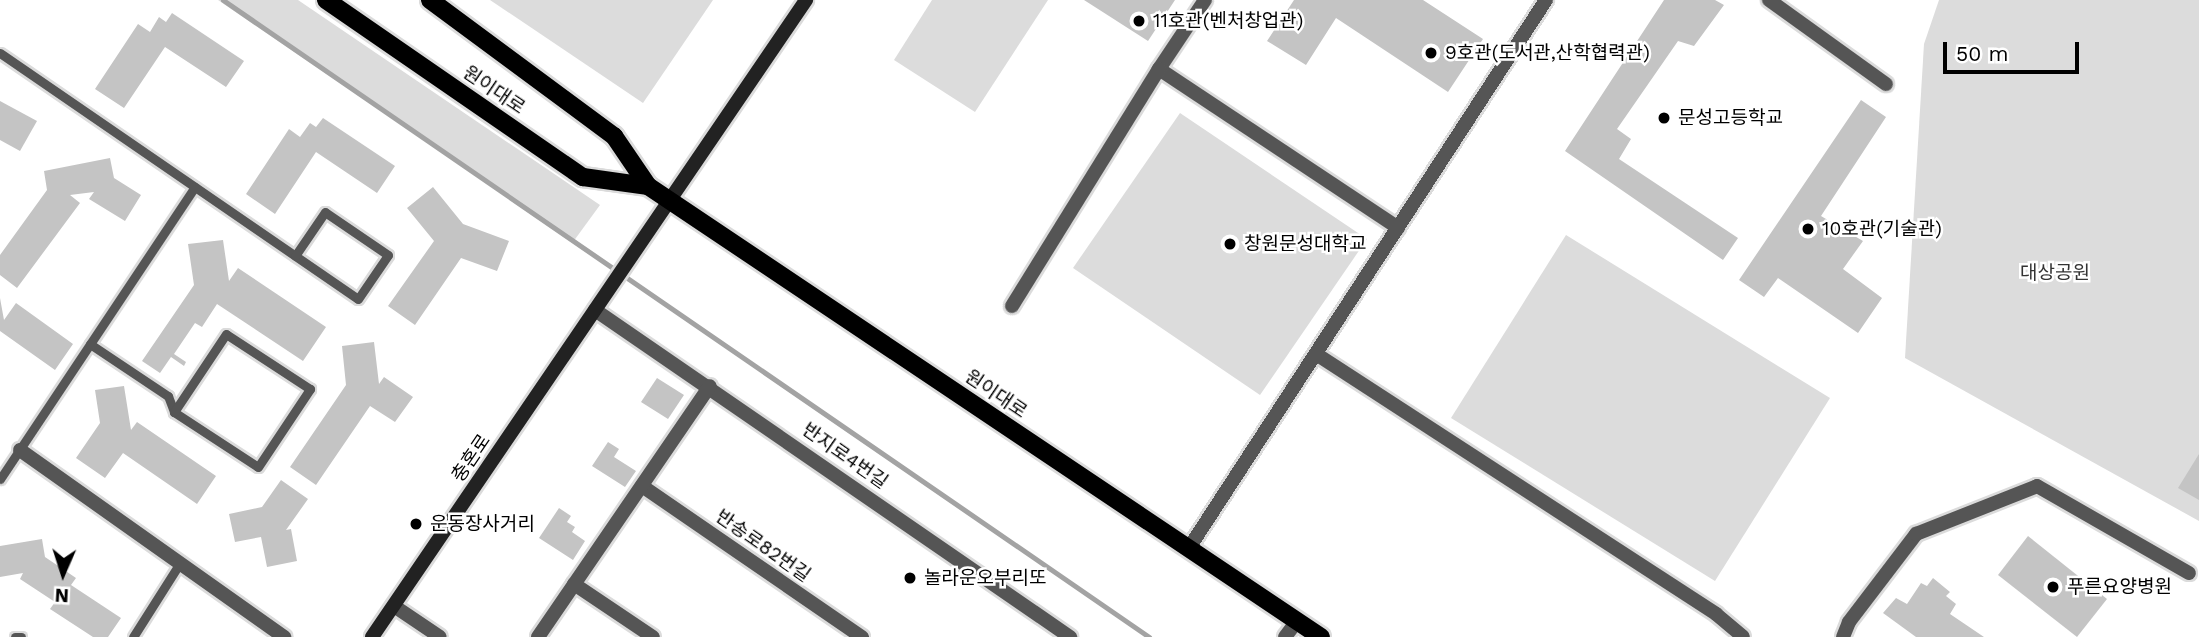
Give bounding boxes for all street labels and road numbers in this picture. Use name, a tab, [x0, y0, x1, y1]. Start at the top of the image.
street label: 원이대로	[459, 61, 529, 119]
street label: 원이대로	[961, 365, 1031, 423]
street label: 반지로4번길	[798, 418, 892, 494]
street label: 충혼로	[447, 430, 495, 486]
street label: 반송로82번길	[711, 505, 815, 587]

